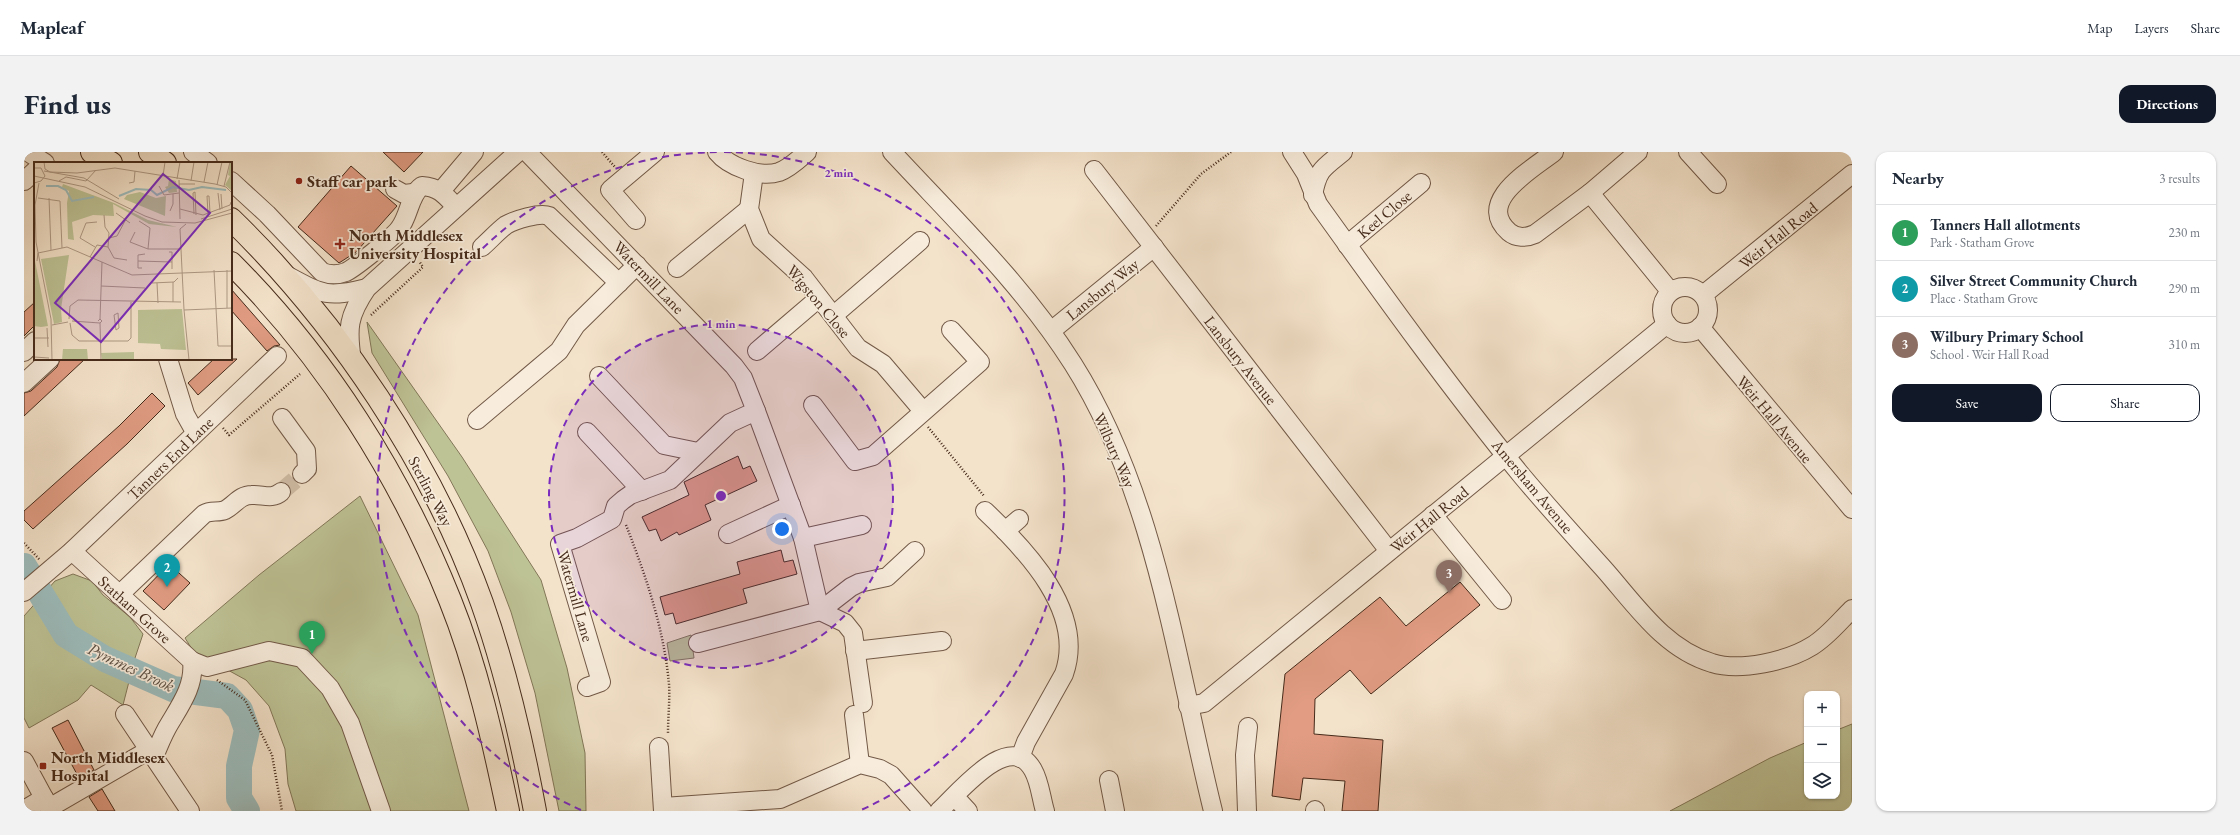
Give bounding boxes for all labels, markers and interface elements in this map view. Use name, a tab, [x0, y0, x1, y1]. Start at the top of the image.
text: Mapleaf	[20, 15, 84, 40]
text: Map	[2087, 19, 2112, 37]
text: Layers	[2134, 19, 2169, 37]
text: Share	[2191, 19, 2220, 37]
button: Directions	[2119, 85, 2216, 123]
text: Find us	[24, 86, 111, 122]
inset map	[34, 162, 232, 360]
text: 2 min	[824, 165, 854, 181]
text: Nearby	[1892, 167, 1944, 189]
text: 3 results	[2159, 170, 2200, 187]
place label: Staff car park	[307, 171, 397, 192]
marker: Staff car park	[294, 176, 304, 186]
street label: Keel Close	[1353, 186, 1416, 243]
street label: Weir Hall Road	[1735, 197, 1823, 274]
text: Tanners Hall allotments	[1930, 215, 2080, 234]
text: 1	[1902, 224, 1908, 241]
text: 230 m	[2169, 224, 2200, 241]
place label: North Middlesex University Hospital	[349, 225, 481, 264]
text: Park · Statham Grove	[1930, 234, 2034, 251]
street label: Watermill Lane	[609, 236, 689, 318]
marker: North Middlesex University Hospital	[334, 238, 346, 250]
street label: Lansbury Way	[1062, 253, 1144, 325]
street label: Wigston Close	[782, 260, 855, 342]
text: Silver Street Community Church	[1930, 271, 2137, 290]
text: 2	[1902, 280, 1908, 297]
text: 290 m	[2169, 280, 2200, 297]
text: Place · Statham Grove	[1930, 290, 2038, 307]
street label: Lansbury Avenue	[1199, 311, 1282, 409]
text: 1 min	[706, 316, 736, 332]
text: Wilbury Primary School	[1930, 327, 2084, 346]
text: 3	[1902, 336, 1908, 353]
text: 310 m	[2169, 336, 2200, 353]
text: School · Weir Hall Road	[1930, 346, 2049, 363]
street label: Weir Hall Avenue	[1732, 371, 1817, 467]
button: Save	[1892, 384, 2042, 422]
button: Share	[2050, 384, 2200, 422]
street label: Wilbury Way	[1089, 409, 1141, 492]
street label: Tanners End Lane	[123, 412, 218, 505]
street label: Amersham Avenue	[1486, 434, 1578, 538]
street label: Sterling Way	[403, 452, 458, 531]
street label: Weir Hall Road	[1386, 481, 1474, 558]
centre of rings	[714, 489, 728, 503]
your location	[772, 519, 792, 539]
street label: Watermill Lane	[553, 548, 599, 644]
pin: 2	[154, 554, 180, 587]
pin: 3	[1436, 560, 1462, 593]
street label: Statham Grove	[94, 571, 176, 648]
pin: 1	[299, 621, 325, 654]
water label: Pymmes Brook	[84, 637, 178, 697]
map controls	[1804, 691, 1840, 799]
button: +	[1804, 691, 1840, 727]
button: −	[1804, 727, 1840, 763]
place label: North Middlesex Hospital	[51, 747, 165, 786]
marker: North Middlesex Hospital	[38, 761, 48, 771]
button: layers	[1804, 763, 1840, 799]

